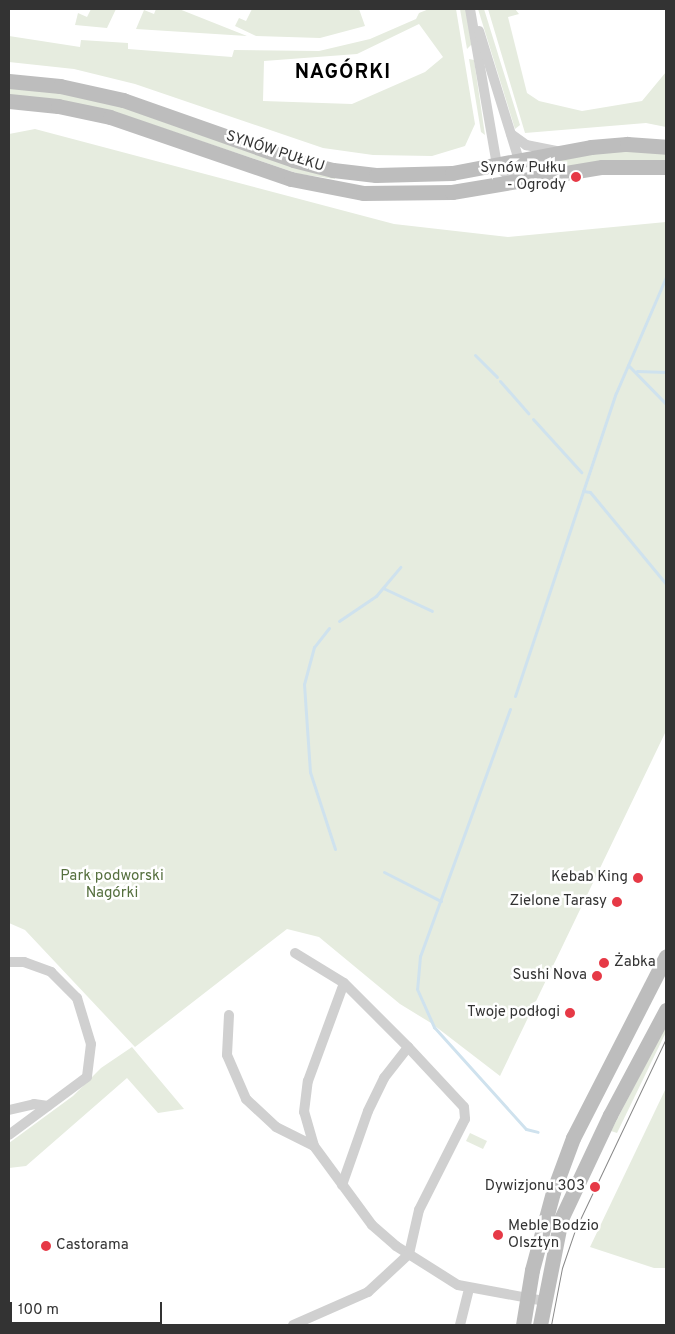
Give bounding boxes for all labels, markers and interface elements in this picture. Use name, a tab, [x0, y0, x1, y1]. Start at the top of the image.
district label: NAGÓRKI	[294, 61, 392, 85]
street label: SYNÓW PUŁKU	[223, 128, 327, 176]
place label: Synów Pułku - Ogrody	[480, 159, 566, 194]
marker: Synów Pułku - Ogrody	[570, 171, 582, 183]
park label: Park podworski Nagórki	[60, 867, 164, 902]
place label: Kebab King	[551, 869, 628, 887]
marker: Kebab King	[632, 872, 644, 884]
place label: Zielone Tarasy	[509, 893, 607, 911]
marker: Zielone Tarasy	[611, 896, 623, 908]
place label: Żabka	[614, 954, 656, 972]
marker: Żabka	[598, 957, 610, 969]
place label: Sushi Nova	[513, 967, 587, 985]
marker: Sushi Nova	[591, 970, 603, 982]
place label: Twoje podłogi	[467, 1004, 560, 1022]
marker: Twoje podłogi	[564, 1007, 576, 1019]
place label: Dywizjonu 303	[485, 1178, 585, 1196]
marker: Dywizjonu 303	[589, 1181, 601, 1193]
place label: Meble Bodzio Olsztyn	[508, 1217, 599, 1252]
marker: Meble Bodzio Olsztyn	[492, 1229, 504, 1241]
place label: Castorama	[56, 1237, 129, 1255]
marker: Castorama	[40, 1240, 52, 1252]
scale bar	[12, 1292, 165, 1324]
text: 100 m	[18, 1301, 59, 1320]

